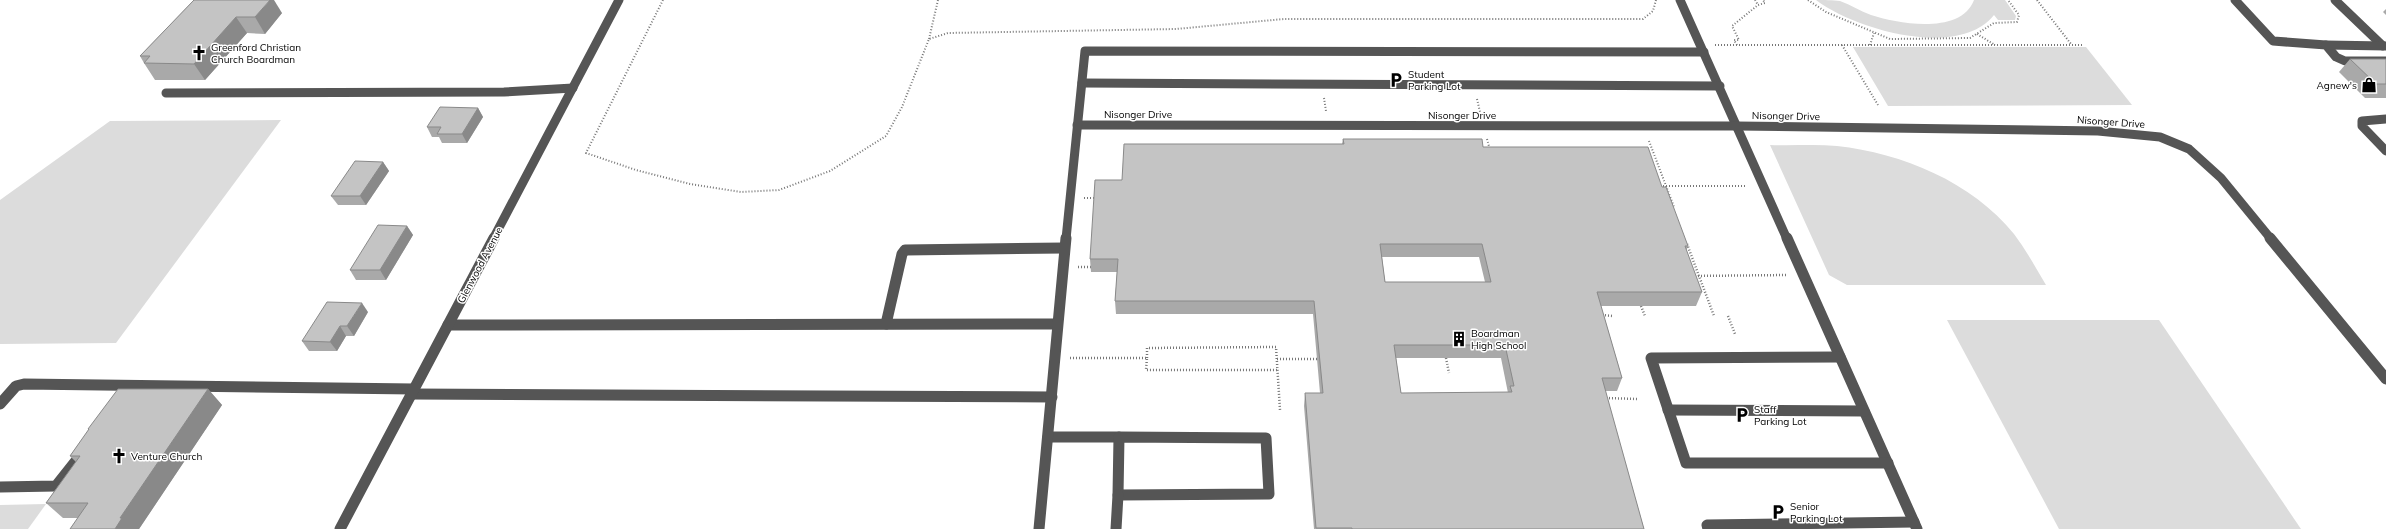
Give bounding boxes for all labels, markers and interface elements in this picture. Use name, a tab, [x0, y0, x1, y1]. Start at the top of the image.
place label: Greenford Christian Church Boardman	[211, 41, 301, 66]
church icon: Greenford Christian Church Boardman	[190, 44, 208, 62]
place label: Student Parking Lot	[1408, 68, 1461, 93]
parking icon: Student Parking Lot	[1387, 71, 1405, 89]
shop icon: Agnew's	[2360, 76, 2378, 94]
place label: Agnew's	[2317, 79, 2357, 92]
street label: Nisonger Drive	[1104, 108, 1172, 121]
street label: Nisonger Drive	[1428, 109, 1496, 122]
street label: Nisonger Drive	[1752, 109, 1820, 123]
street label: Nisonger Drive	[2077, 113, 2145, 131]
street label: Glenwood Avenue	[454, 225, 506, 305]
place label: Boardman High School	[1471, 327, 1526, 352]
building icon: Boardman High School	[1450, 330, 1468, 348]
place label: Staff Parking Lot	[1754, 403, 1807, 428]
parking icon: Staff Parking Lot	[1733, 406, 1751, 424]
church icon: Venture Church	[110, 447, 128, 465]
place label: Venture Church	[131, 450, 203, 463]
place label: Senior Parking Lot	[1790, 500, 1843, 525]
parking icon: Senior Parking Lot	[1769, 503, 1787, 521]

